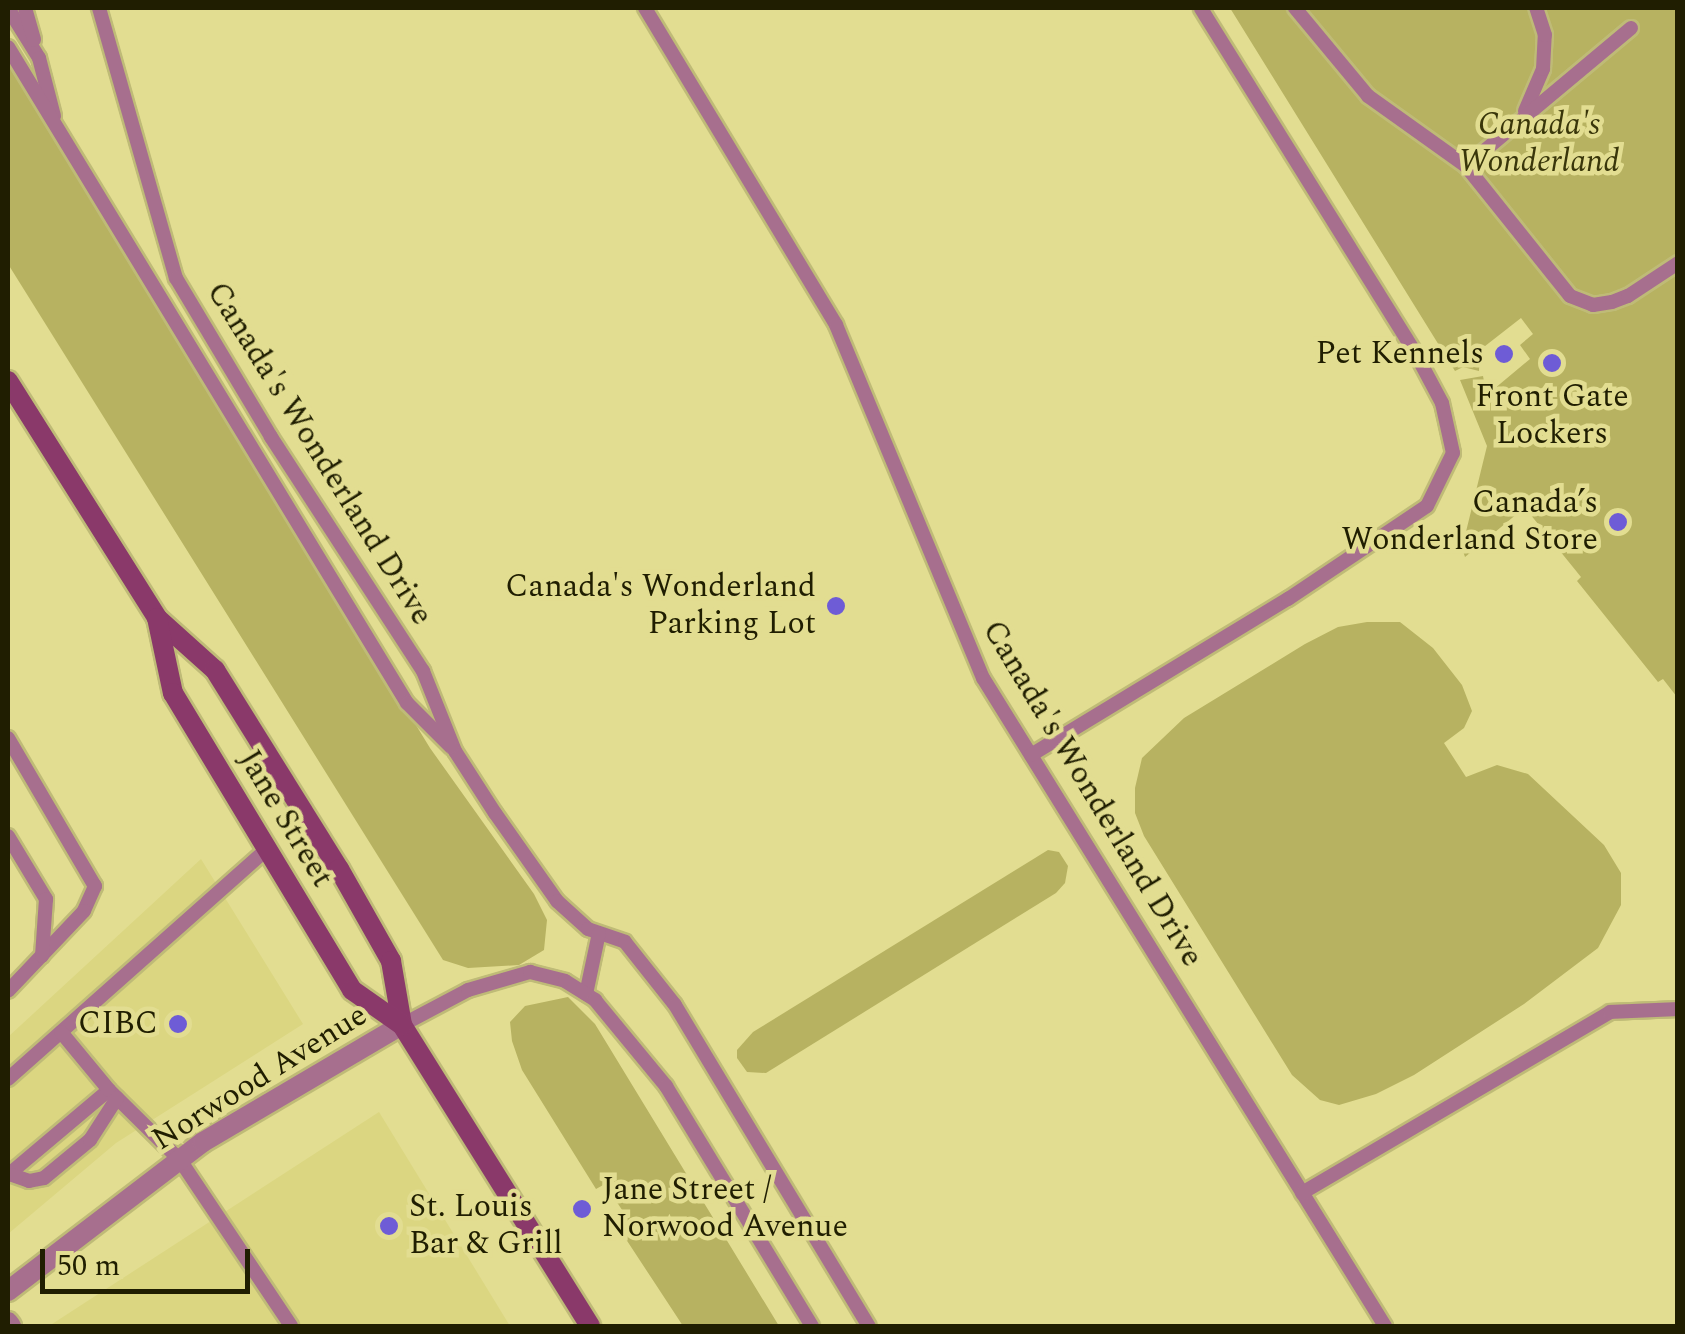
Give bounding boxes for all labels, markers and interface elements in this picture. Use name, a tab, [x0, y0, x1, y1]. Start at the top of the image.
park label: Canada's Wonderland	[1459, 107, 1619, 182]
street label: Canada's Wonderland Drive	[198, 275, 440, 633]
place label: Pet Kennels	[1316, 335, 1484, 373]
marker: Pet Kennels	[1493, 343, 1515, 365]
marker: Front Gate Lockers	[1541, 352, 1563, 374]
place label: Front Gate Lockers	[1475, 379, 1629, 454]
place label: Canada’s Wonderland Store	[1342, 485, 1598, 560]
marker: Canada’s Wonderland Store	[1607, 511, 1629, 533]
place label: Canada's Wonderland Parking Lot	[505, 569, 816, 644]
marker: Canada's Wonderland Parking Lot	[825, 595, 847, 617]
street label: Canada's Wonderland Drive	[973, 614, 1211, 974]
street label: Jane Street	[229, 743, 341, 895]
street label: Norwood Avenue	[145, 997, 375, 1159]
place label: CIBC	[78, 1005, 158, 1043]
marker: CIBC	[167, 1013, 189, 1035]
place label: Jane Street / Norwood Avenue	[602, 1172, 848, 1247]
place label: St. Louis Bar & Grill	[409, 1189, 563, 1264]
marker: Jane Street / Norwood Avenue	[571, 1198, 593, 1220]
marker: St. Louis Bar & Grill	[378, 1215, 400, 1237]
scale bar	[45, 1229, 255, 1291]
text: 50 m	[57, 1243, 120, 1289]

